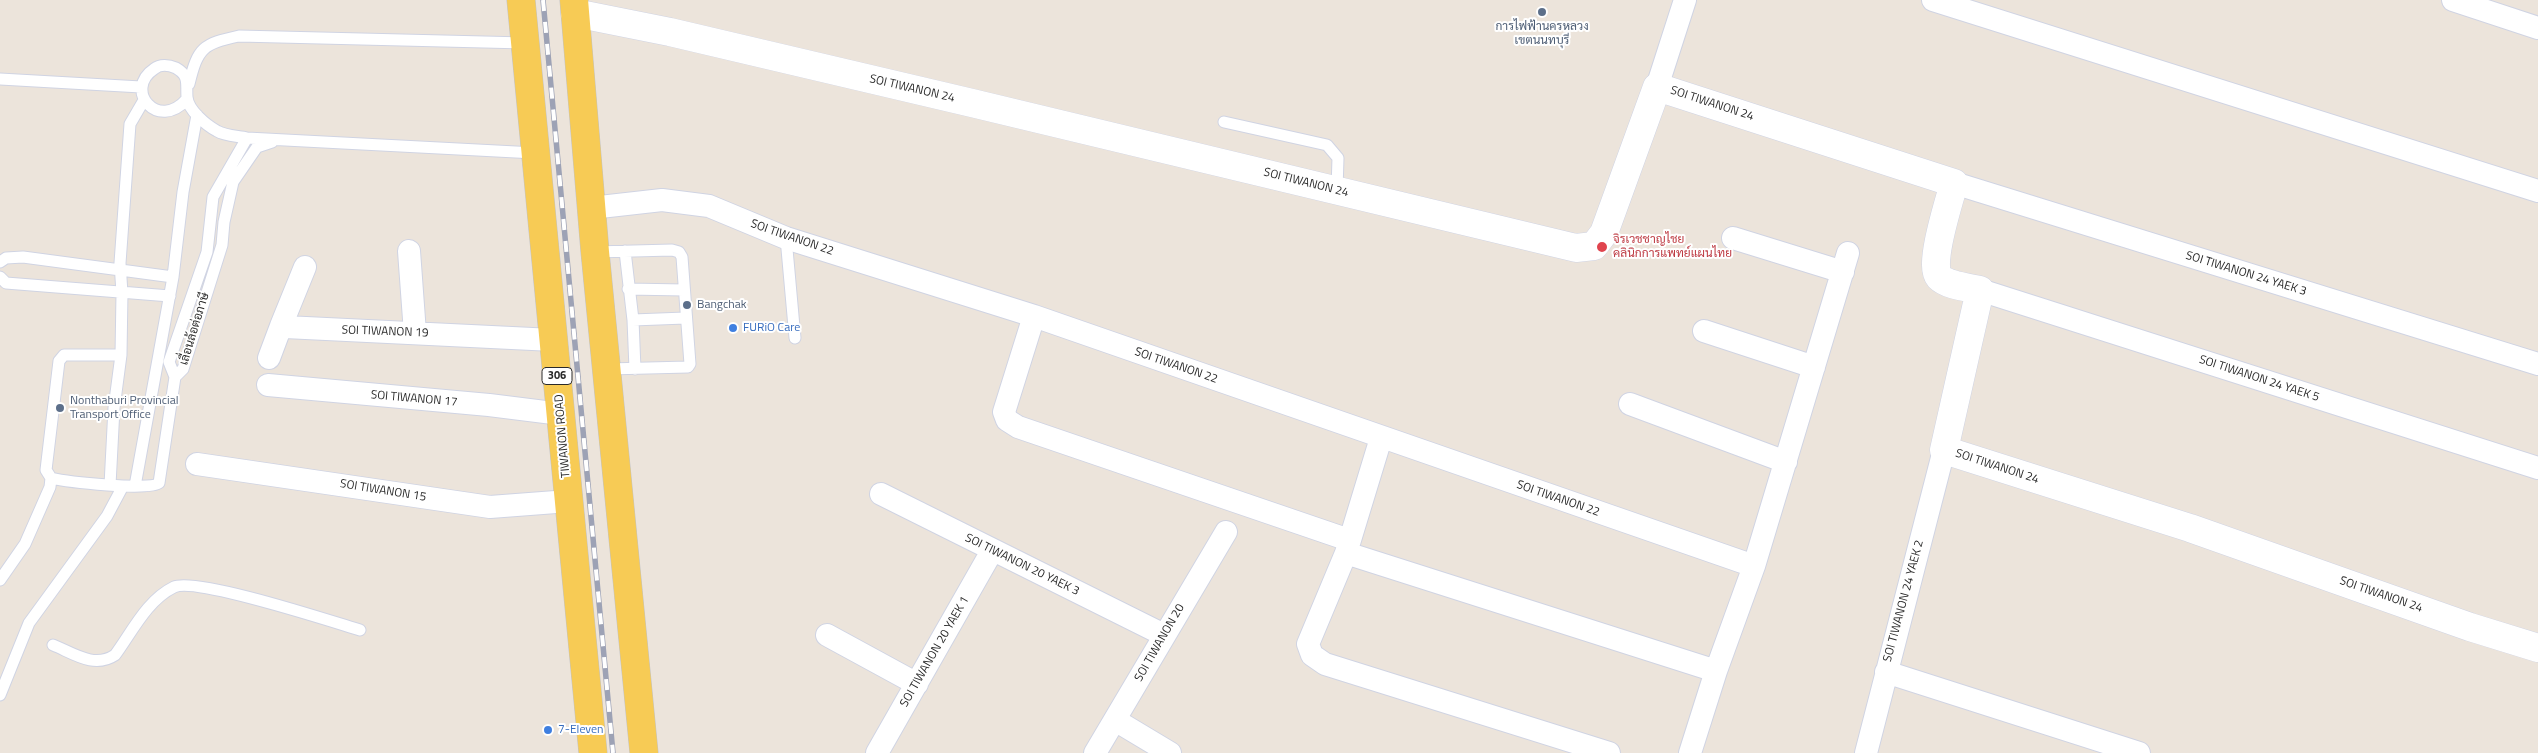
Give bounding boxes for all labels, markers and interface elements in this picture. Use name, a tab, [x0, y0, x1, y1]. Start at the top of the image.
marker: การไฟฟ้านครหลวง เขตนนทบุรี	[1536, 6, 1548, 18]
place label: การไฟฟ้านครหลวง เขตนนทบุรี	[1495, 20, 1589, 48]
street label: SOI TIWANON 24	[868, 72, 956, 106]
street label: SOI TIWANON 24	[1668, 84, 1756, 124]
street label: SOI TIWANON 24	[1262, 165, 1350, 201]
street label: SOI TIWANON 22	[749, 217, 835, 259]
place label: จิรเวชชาญไชย คลินิกการแพทย์แผนไทย	[1613, 233, 1732, 261]
marker: จิรเวชชาญไชย คลินิกการแพทย์แผนไทย	[1595, 240, 1609, 254]
street label: SOI TIWANON 24 YAEK 3	[2184, 249, 2308, 299]
street label: เลื่อนล้อต่อภาษี	[177, 291, 213, 367]
place label: Bangchak	[697, 298, 746, 312]
marker: Bangchak	[681, 299, 693, 311]
place label: FURiO Care	[743, 321, 800, 335]
marker: FURiO Care	[727, 322, 739, 334]
street label: SOI TIWANON 19	[341, 323, 429, 341]
street label: SOI TIWANON 22	[1133, 345, 1219, 387]
street label: SOI TIWANON 24 YAEK 5	[2197, 353, 2321, 405]
road number: 306	[542, 368, 572, 384]
street label: SOI TIWANON 17	[370, 388, 458, 410]
place label: Nonthaburi Provincial Transport Office	[70, 394, 178, 422]
street label: TIWANON ROAD	[552, 394, 574, 478]
marker: Nonthaburi Provincial Transport Office	[54, 402, 66, 414]
street label: SOI TIWANON 24	[1953, 447, 2041, 487]
street label: SOI TIWANON 15	[339, 477, 427, 505]
street label: SOI TIWANON 22	[1515, 478, 1601, 520]
street label: SOI TIWANON 20 YAEK 3	[962, 531, 1082, 599]
street label: SOI TIWANON 24 YAEK 2	[1881, 539, 1927, 663]
street label: SOI TIWANON 24	[2338, 574, 2424, 616]
street label: SOI TIWANON 20 YAEK 1	[897, 594, 973, 710]
street label: SOI TIWANON 20	[1132, 602, 1188, 684]
place label: 7-Eleven	[558, 723, 604, 737]
marker: 7-Eleven	[542, 724, 554, 736]

